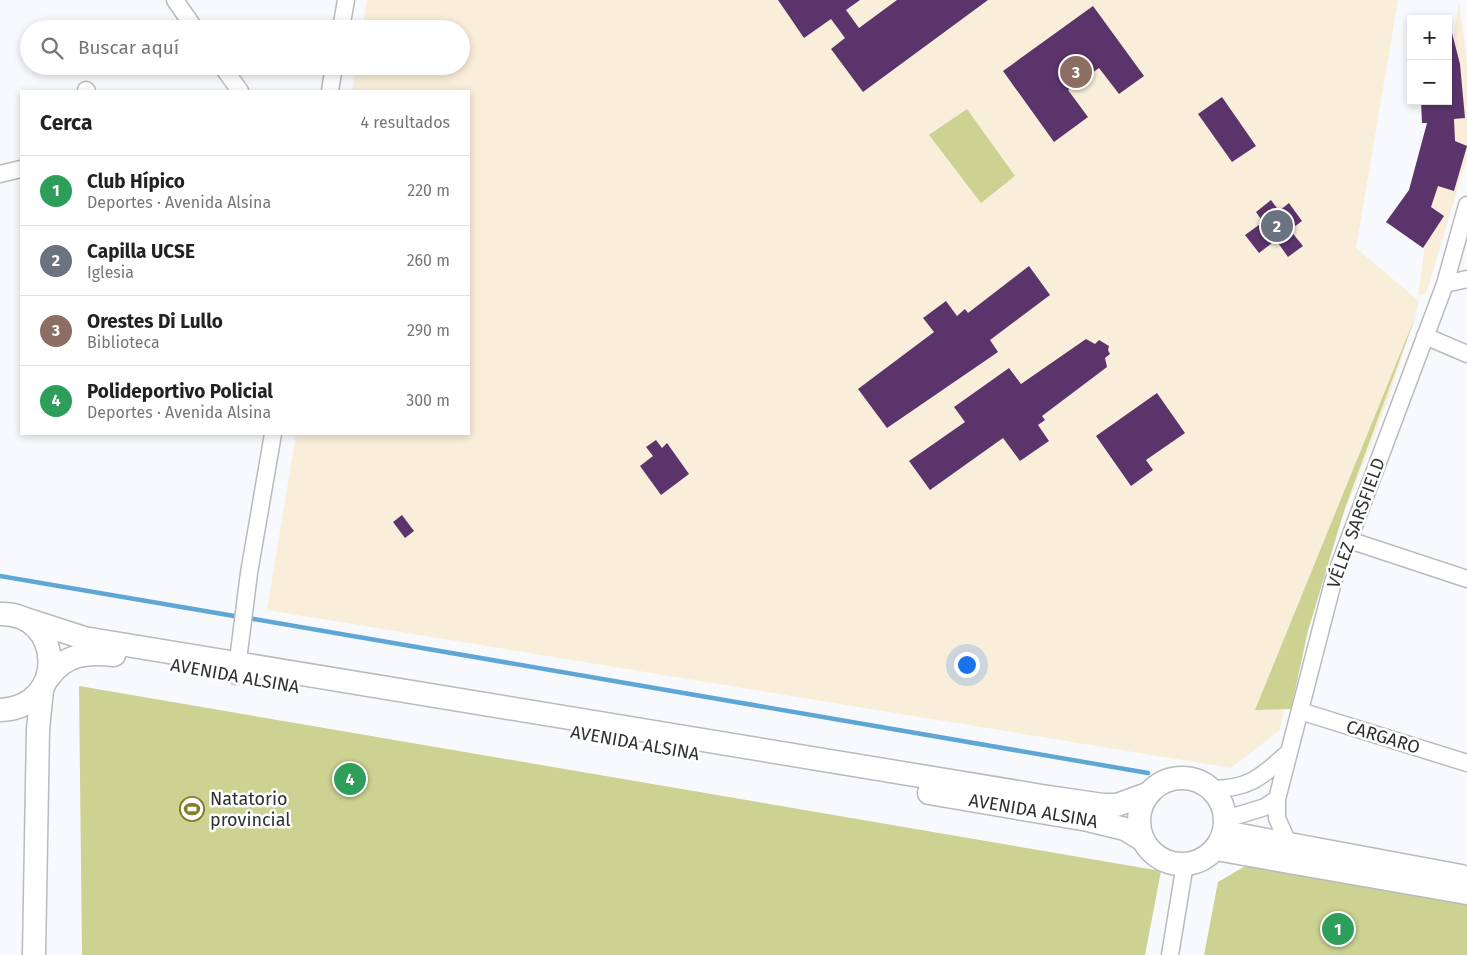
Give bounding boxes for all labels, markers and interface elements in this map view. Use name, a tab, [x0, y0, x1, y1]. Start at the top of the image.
map controls	[1407, 15, 1452, 105]
button: +	[1407, 15, 1452, 60]
search box	[20, 20, 470, 75]
icon: search	[38, 34, 66, 62]
text: Buscar aquí	[78, 36, 179, 59]
pin: 3	[1060, 53, 1092, 91]
button: −	[1407, 60, 1452, 105]
text: Cerca	[40, 110, 92, 136]
text: 4 resultados	[361, 113, 450, 132]
text: Club Hípico	[87, 170, 185, 193]
text: 1	[52, 181, 60, 200]
text: 220 m	[407, 181, 450, 200]
text: Deportes · Avenida Alsina	[87, 193, 271, 212]
pin: 2	[1261, 207, 1293, 245]
text: Capilla UCSE	[87, 240, 195, 263]
text: 2	[52, 251, 60, 270]
text: 260 m	[407, 251, 450, 270]
text: Iglesia	[87, 263, 134, 282]
text: Orestes Di Lullo	[87, 310, 223, 333]
text: 3	[52, 321, 60, 340]
text: 290 m	[407, 321, 450, 340]
text: Biblioteca	[87, 333, 160, 352]
text: Polideportivo Policial	[87, 380, 273, 403]
text: 4	[51, 391, 61, 410]
text: 300 m	[406, 391, 450, 410]
text: Deportes · Avenida Alsina	[87, 403, 271, 422]
street label: VÉLEZ SARSFIELD	[1321, 454, 1390, 591]
your location	[954, 652, 980, 678]
street label: AVENIDA ALSINA	[169, 654, 302, 698]
street label: CARGARO	[1343, 715, 1423, 759]
street label: AVENIDA ALSINA	[569, 721, 702, 765]
pin: 4	[334, 760, 366, 798]
place label: Natatorio provincial	[210, 788, 291, 831]
street label: AVENIDA ALSINA	[967, 789, 1101, 833]
sports icon: Natatorio provincial	[179, 796, 205, 822]
pin: 1	[1322, 910, 1354, 948]

